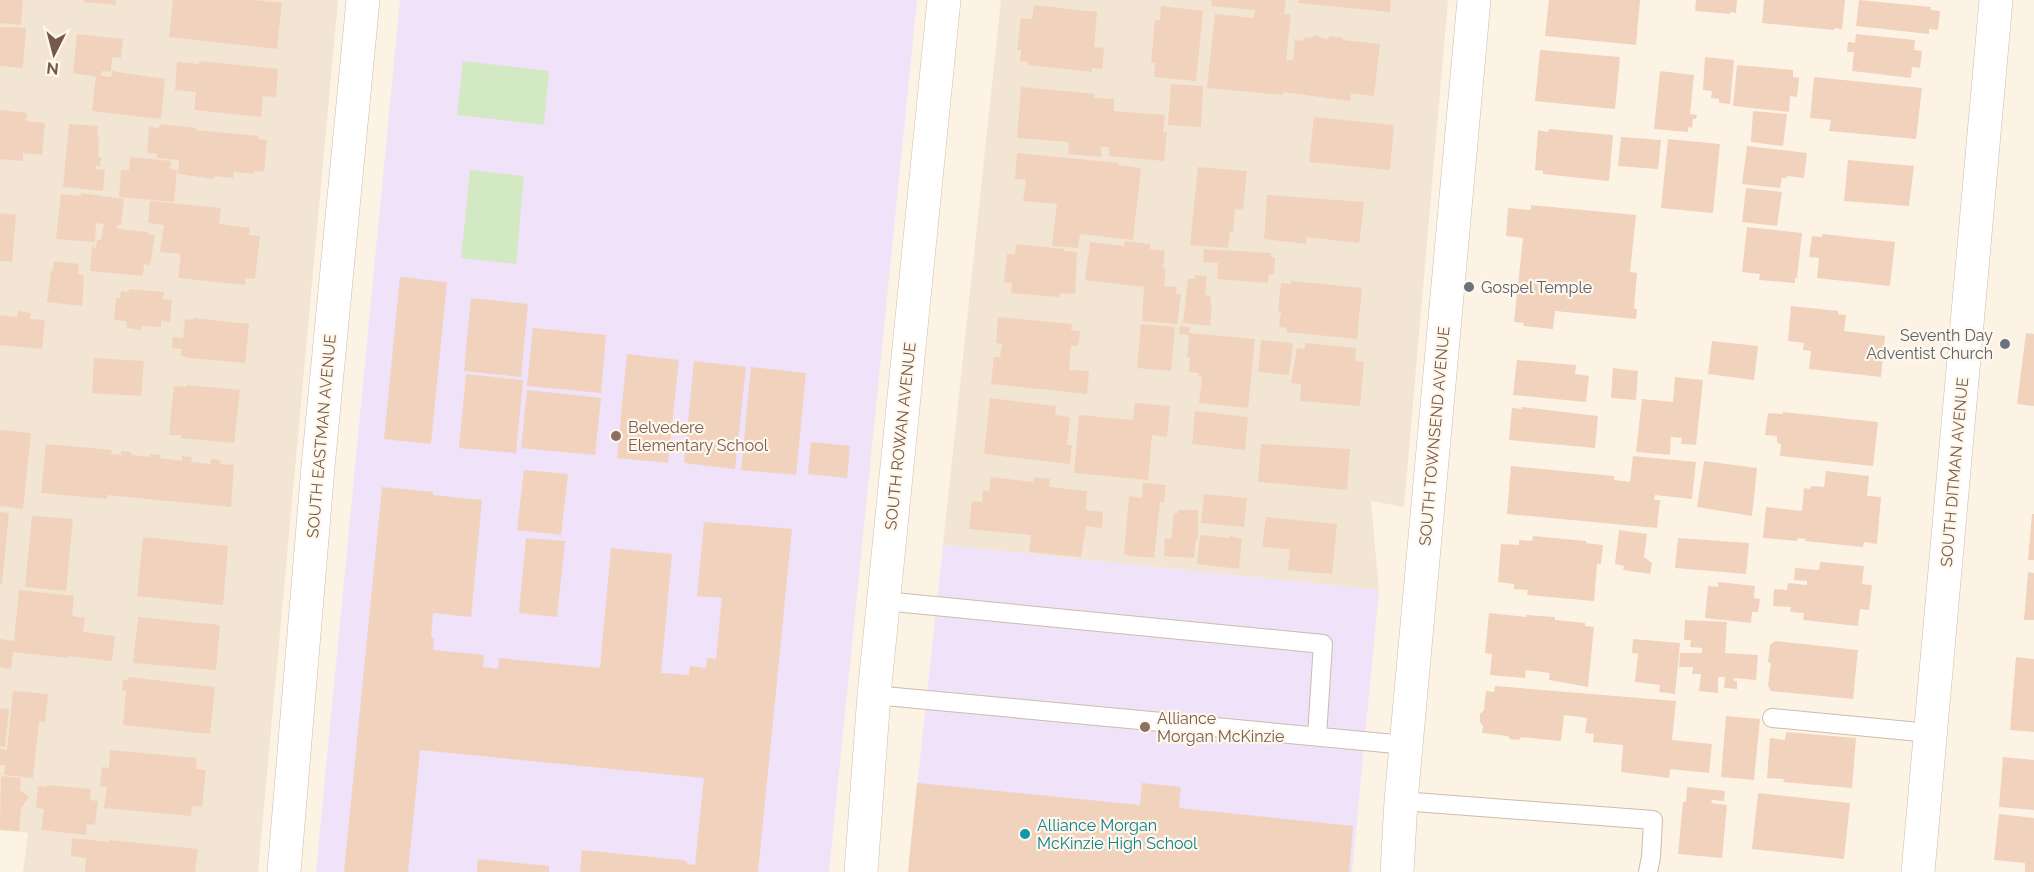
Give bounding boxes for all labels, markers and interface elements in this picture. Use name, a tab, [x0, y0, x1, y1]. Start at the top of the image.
north arrow	[24, 24, 84, 84]
text: N	[45, 58, 60, 79]
place label: Gospel Temple	[1481, 278, 1592, 297]
marker: Gospel Temple	[1462, 280, 1476, 294]
street label: SOUTH TOWNSEND AVENUE	[1415, 325, 1454, 547]
place label: Seventh Day Adventist Church	[1866, 326, 1993, 363]
street label: SOUTH EASTMAN AVENUE	[303, 333, 340, 539]
marker: Seventh Day Adventist Church	[1998, 337, 2012, 351]
street label: SOUTH ROWAN AVENUE	[881, 341, 920, 531]
street label: SOUTH DITMAN AVENUE	[1937, 376, 1972, 568]
place label: Belvedere Elementary School	[628, 418, 769, 455]
marker: Belvedere Elementary School	[609, 429, 623, 443]
place label: Alliance Morgan McKinzie	[1157, 709, 1284, 746]
marker: Alliance Morgan McKinzie	[1138, 720, 1152, 734]
place label: Alliance Morgan McKinzie High School	[1037, 816, 1198, 853]
marker: Alliance Morgan McKinzie High School	[1018, 827, 1032, 841]

